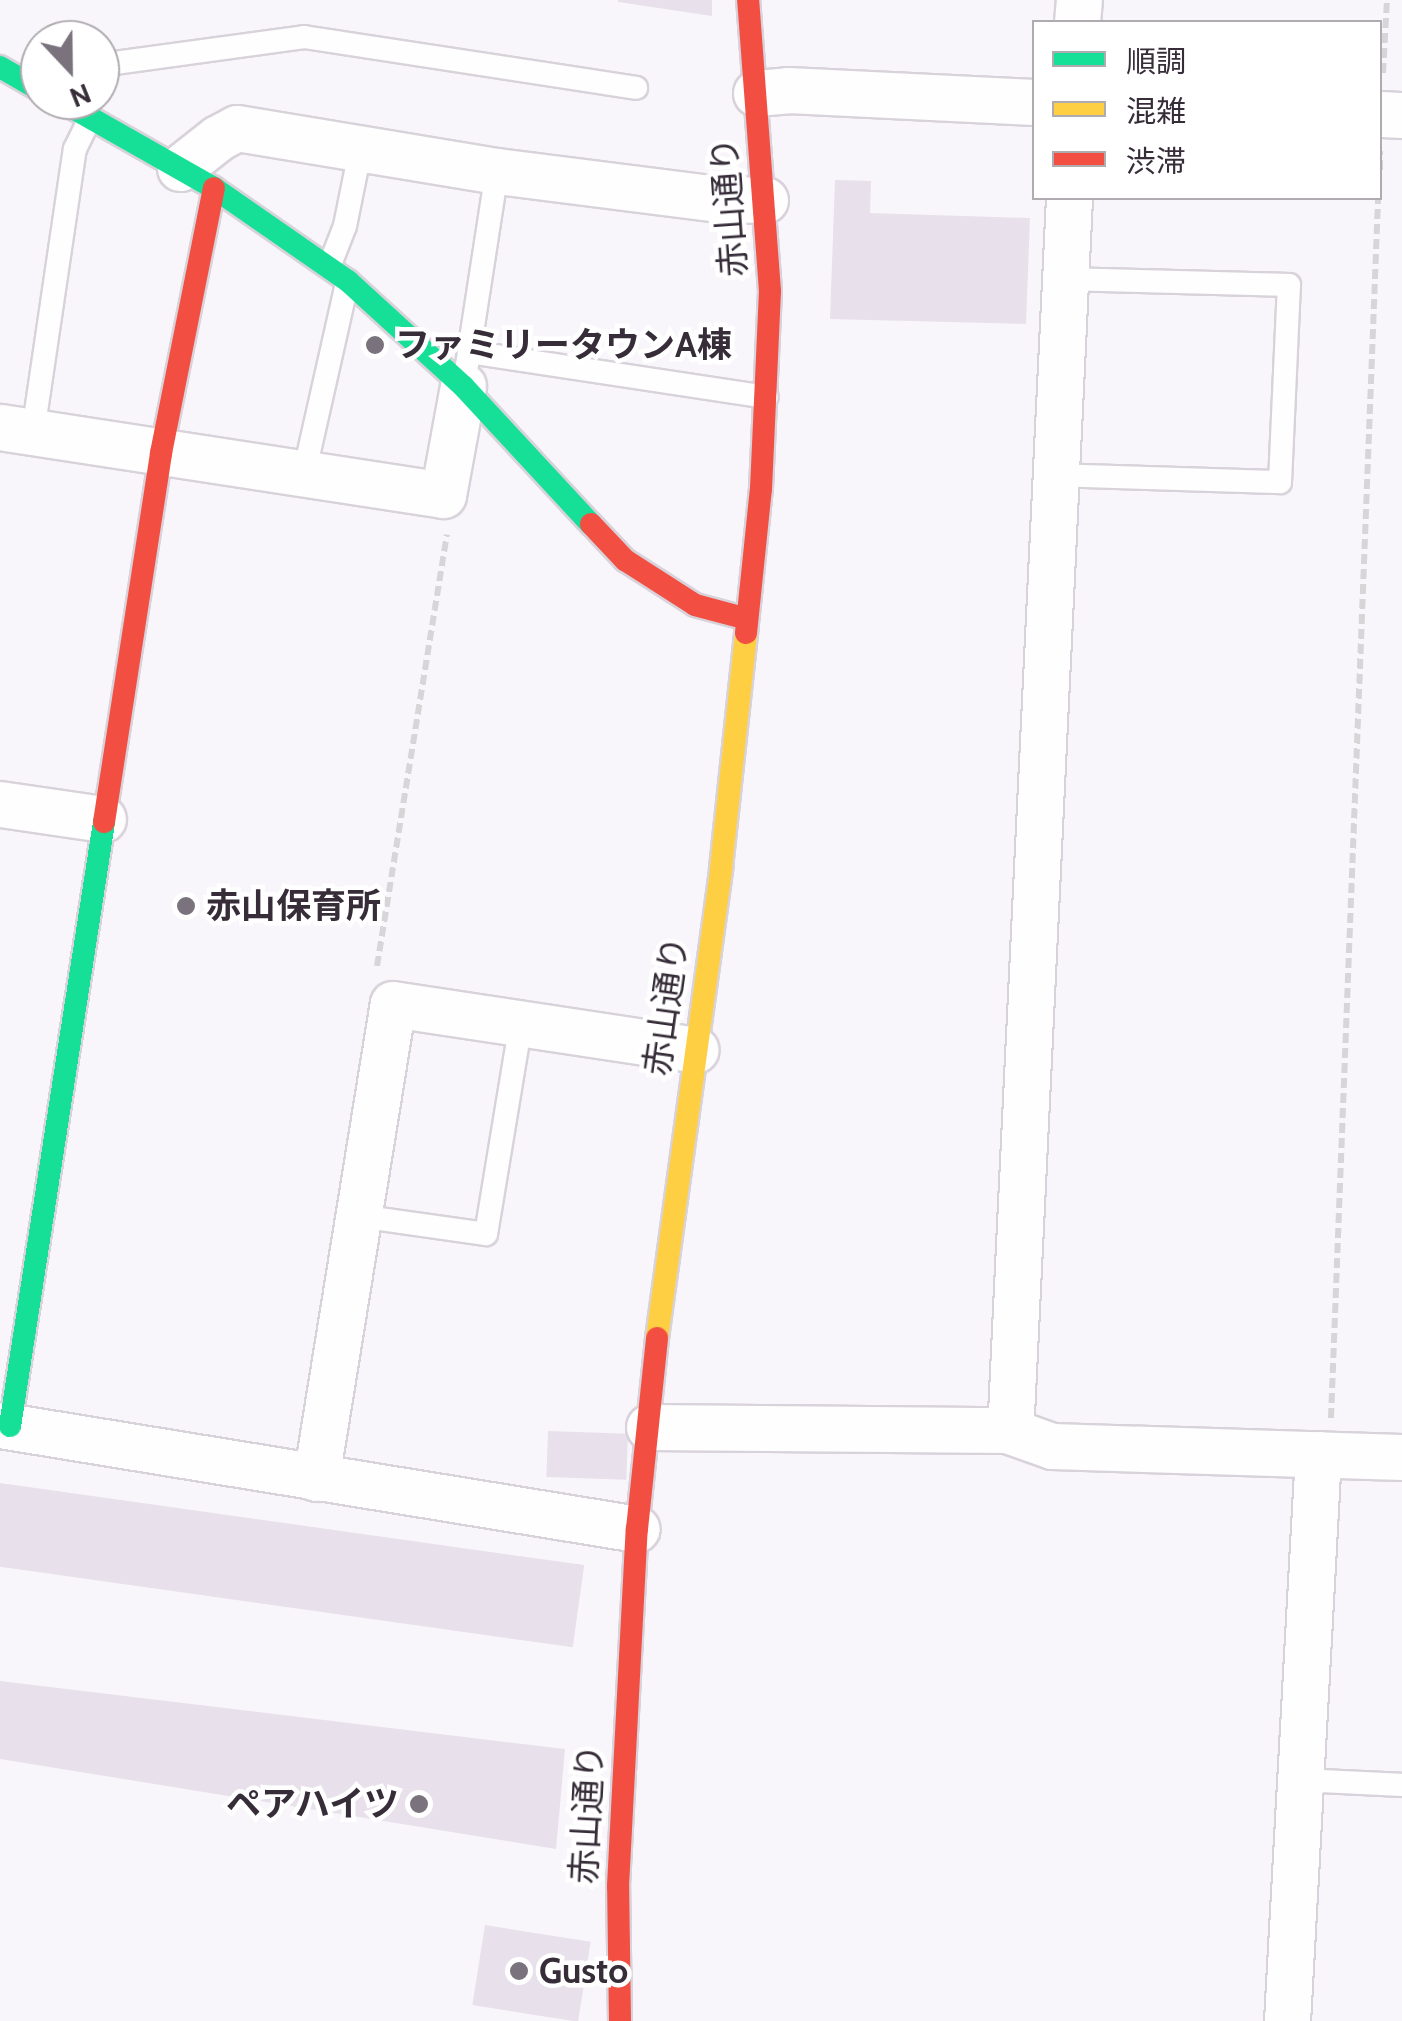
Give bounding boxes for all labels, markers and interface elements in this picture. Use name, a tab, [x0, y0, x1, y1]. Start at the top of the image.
north arrow	[20, 20, 120, 120]
legend	[1032, 20, 1382, 200]
text: 順調	[1126, 43, 1186, 80]
text: N	[65, 76, 96, 115]
text: 混雑	[1126, 93, 1186, 130]
street label: 赤山通り	[703, 136, 755, 278]
text: 渋滞	[1126, 143, 1186, 180]
place label: ファミリータウンA棟	[395, 324, 732, 366]
marker: ファミリータウンA棟	[364, 334, 386, 356]
place label: 赤山保育所	[206, 885, 381, 927]
marker: 赤山保育所	[175, 895, 197, 917]
street label: 赤山通り	[635, 934, 697, 1078]
street label: 赤山通り	[562, 1743, 612, 1885]
place label: ペアハイツ	[224, 1783, 399, 1825]
marker: ペアハイツ	[408, 1793, 430, 1815]
place label: Gusto	[539, 1950, 628, 1992]
marker: Gusto	[508, 1960, 530, 1982]

